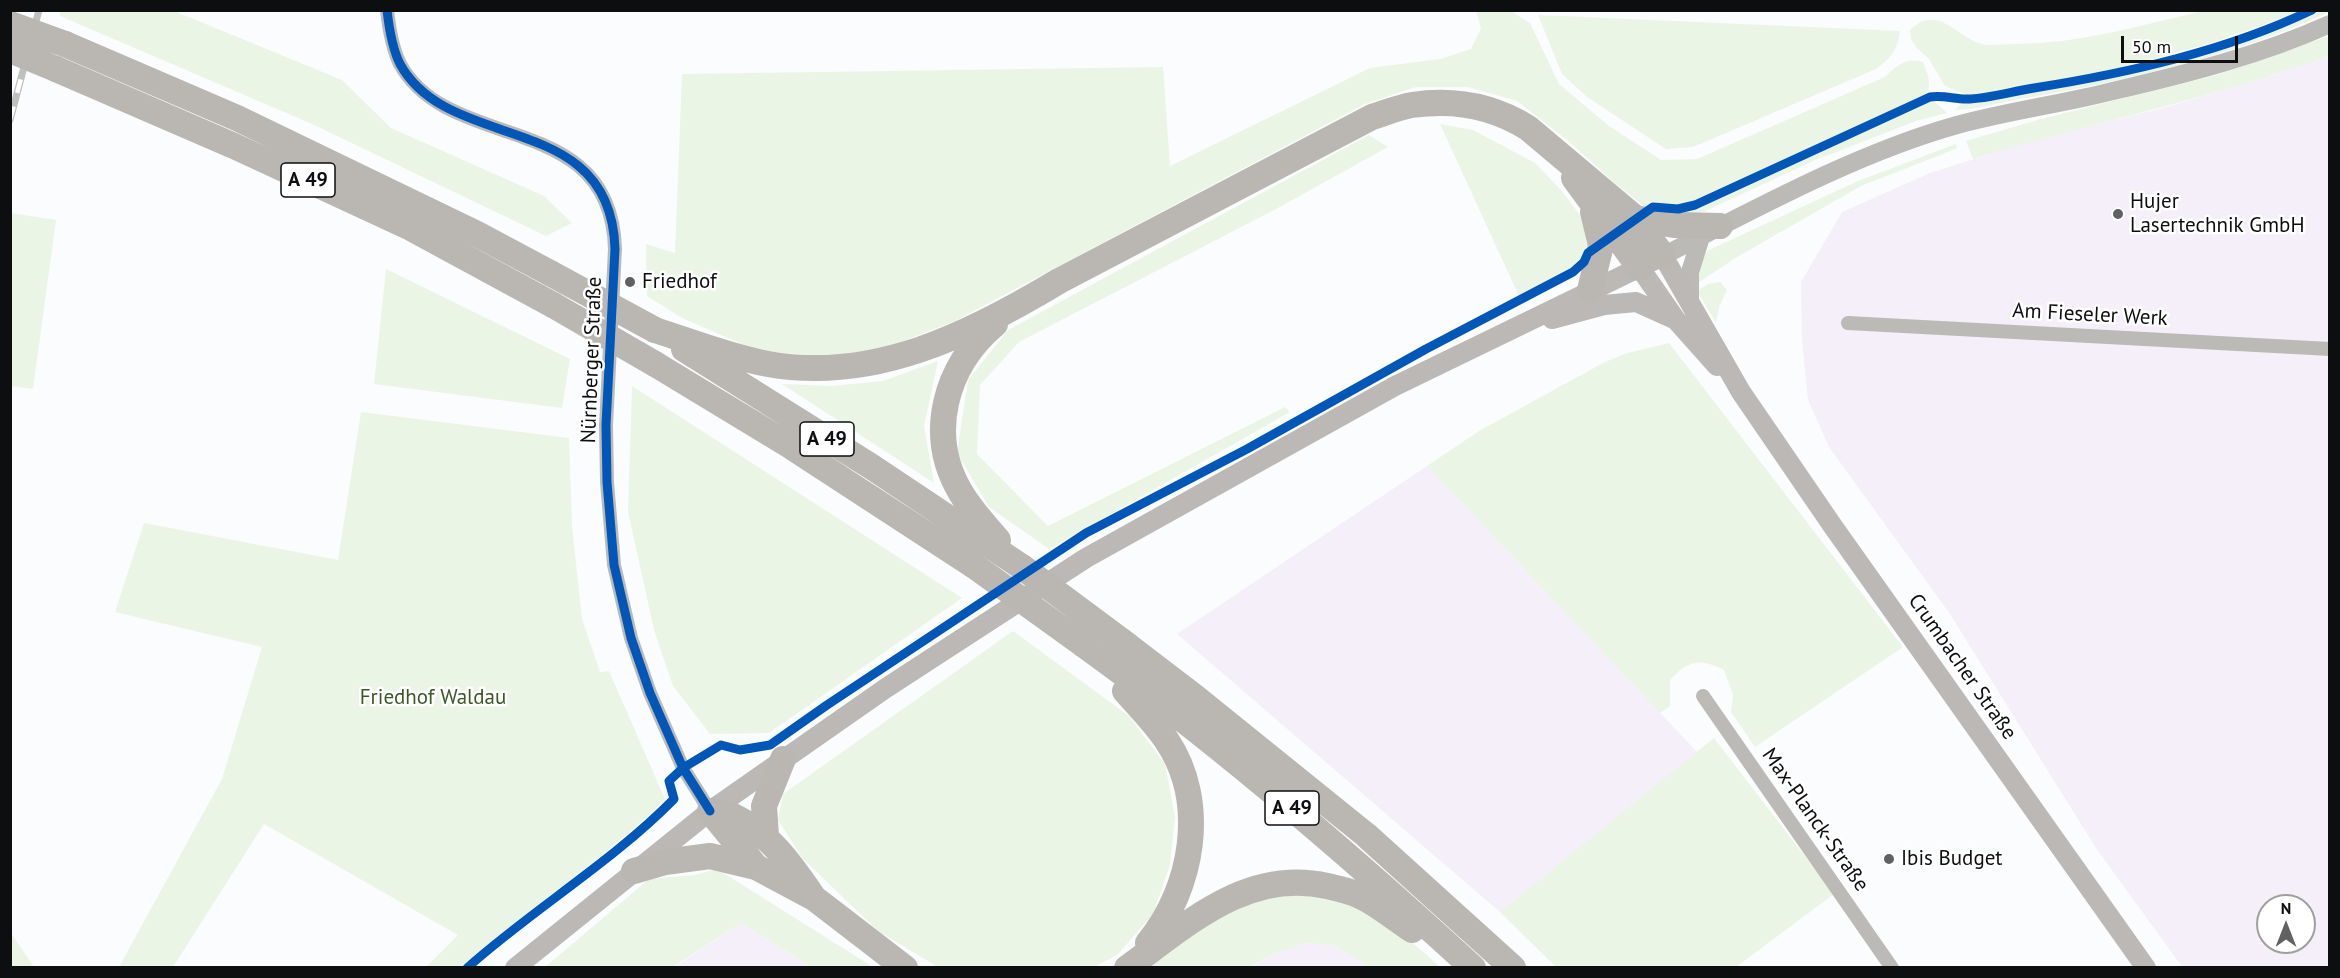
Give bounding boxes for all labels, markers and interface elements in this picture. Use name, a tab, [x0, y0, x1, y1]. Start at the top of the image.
scale bar	[2124, 24, 2241, 62]
text: 50 m	[2132, 35, 2171, 58]
road number: A 49	[281, 163, 335, 197]
place label: Hujer Lasertechnik GmbH	[2130, 189, 2305, 239]
marker: Hujer Lasertechnik GmbH	[2111, 207, 2125, 221]
place label: Friedhof	[642, 269, 717, 295]
marker: Friedhof	[623, 275, 637, 289]
street label: Nürnberger Straße	[576, 276, 608, 444]
street label: Am Fieseler Werk	[2012, 298, 2168, 332]
road number: A 49	[800, 422, 854, 456]
street label: Crumbacher Straße	[1902, 589, 2022, 745]
park label: Friedhof Waldau	[360, 685, 506, 711]
street label: Max-Planck-Straße	[1756, 743, 1874, 897]
road number: A 49	[1265, 791, 1319, 825]
place label: Ibis Budget	[1901, 846, 2002, 872]
marker: Ibis Budget	[1882, 852, 1896, 866]
north arrow	[2256, 894, 2316, 954]
text: N	[2281, 898, 2291, 918]

